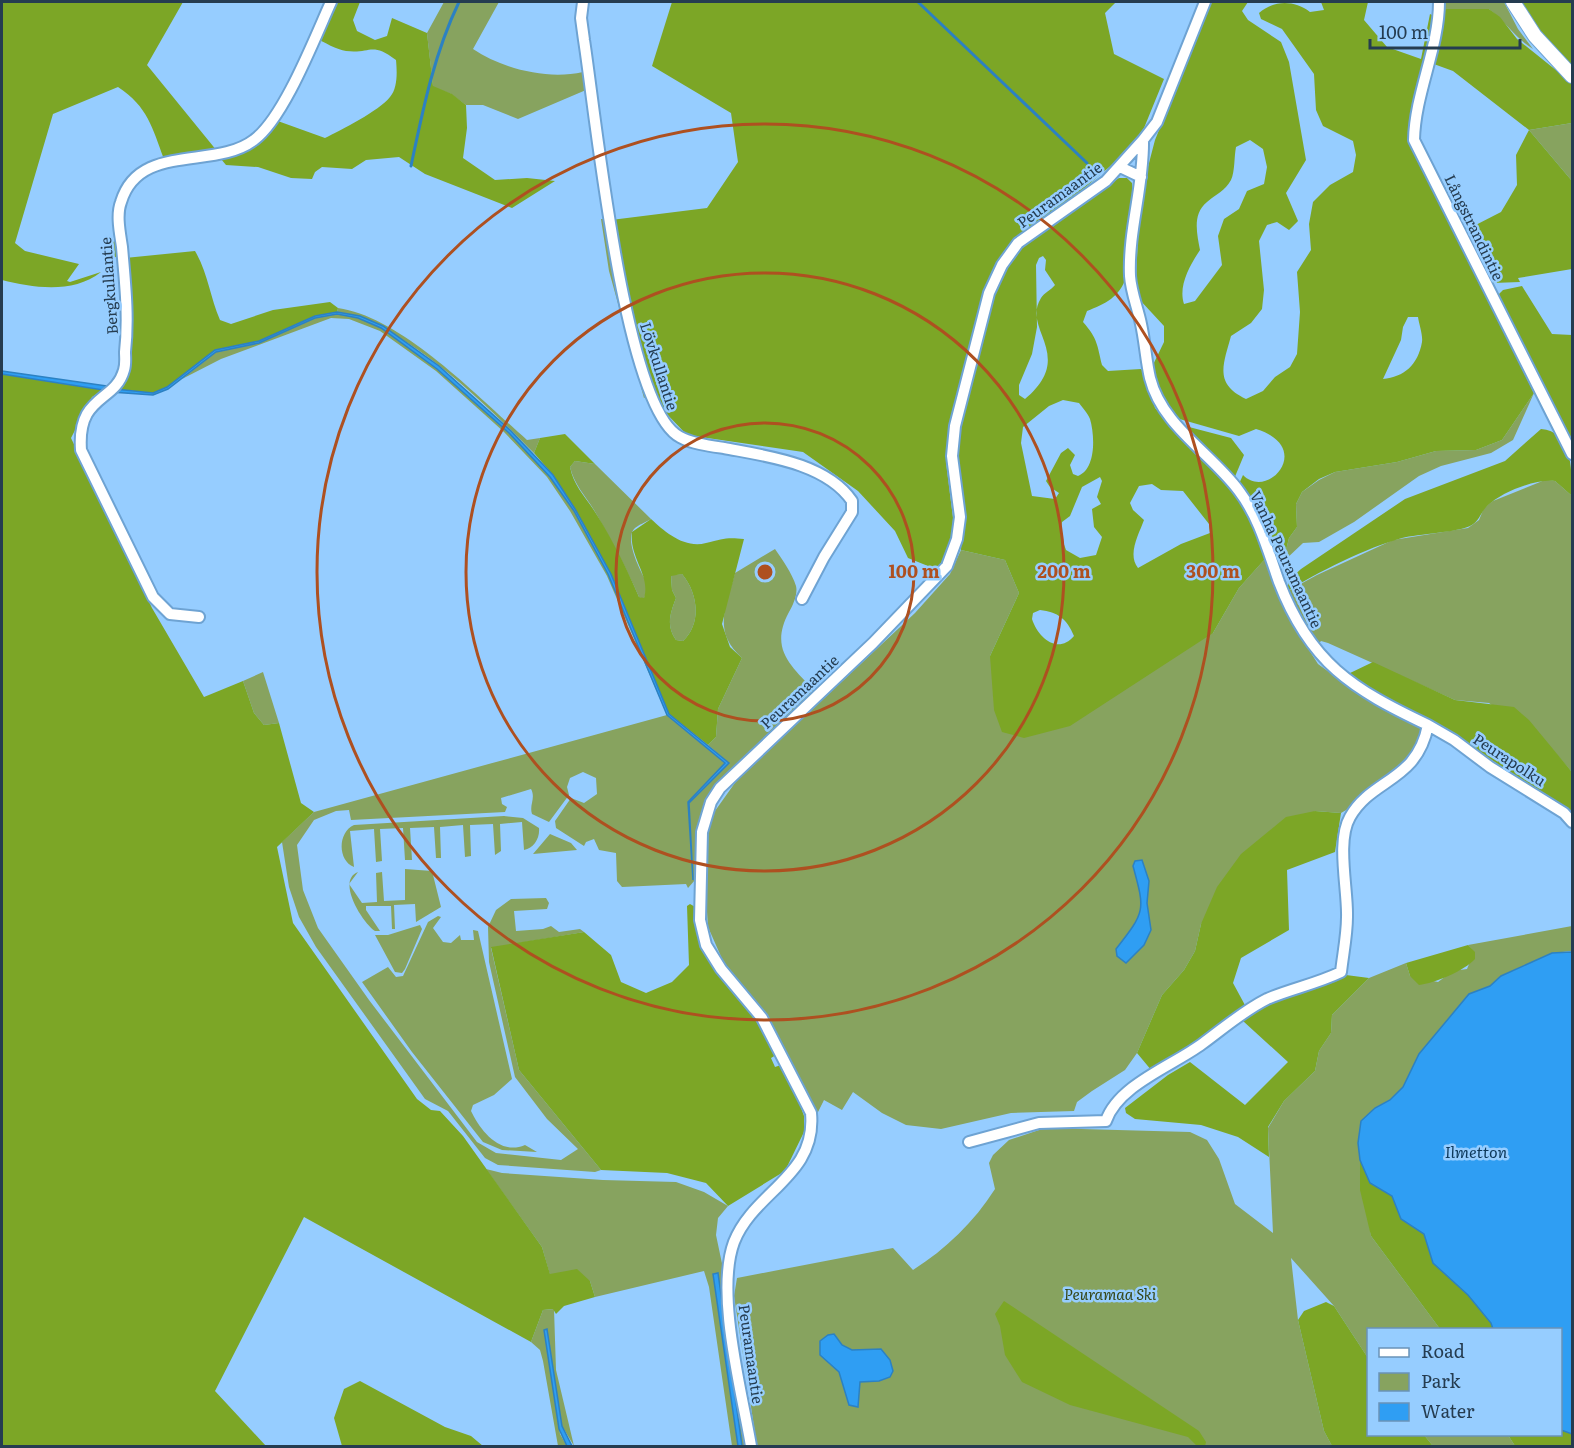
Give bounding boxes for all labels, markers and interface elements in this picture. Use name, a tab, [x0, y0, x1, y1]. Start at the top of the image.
scale bar	[1370, 12, 1520, 50]
text: 100 m	[1379, 18, 1428, 45]
street label: Peuramaantie	[1012, 155, 1106, 233]
street label: Långstrandintie	[1439, 170, 1511, 284]
street label: Bergkullantie	[93, 236, 123, 336]
street label: Lövkullantie	[635, 319, 685, 413]
street label: Vanha Peuramaantie	[1245, 487, 1329, 632]
text: 100 m	[888, 557, 940, 584]
text: 200 m	[1037, 557, 1091, 584]
text: 300 m	[1186, 557, 1240, 584]
centre of rings	[755, 562, 775, 582]
street label: Peuramaantie	[755, 648, 844, 734]
street label: Peurapolku	[1469, 727, 1551, 791]
water label: Ilmetton	[1445, 1139, 1508, 1163]
park label: Peuramaa Ski	[1064, 1282, 1157, 1305]
street label: Peuramaantie	[734, 1303, 770, 1405]
legend	[1367, 1328, 1562, 1436]
text: Road	[1421, 1337, 1465, 1364]
text: Park	[1421, 1367, 1462, 1394]
text: Water	[1421, 1397, 1475, 1424]

